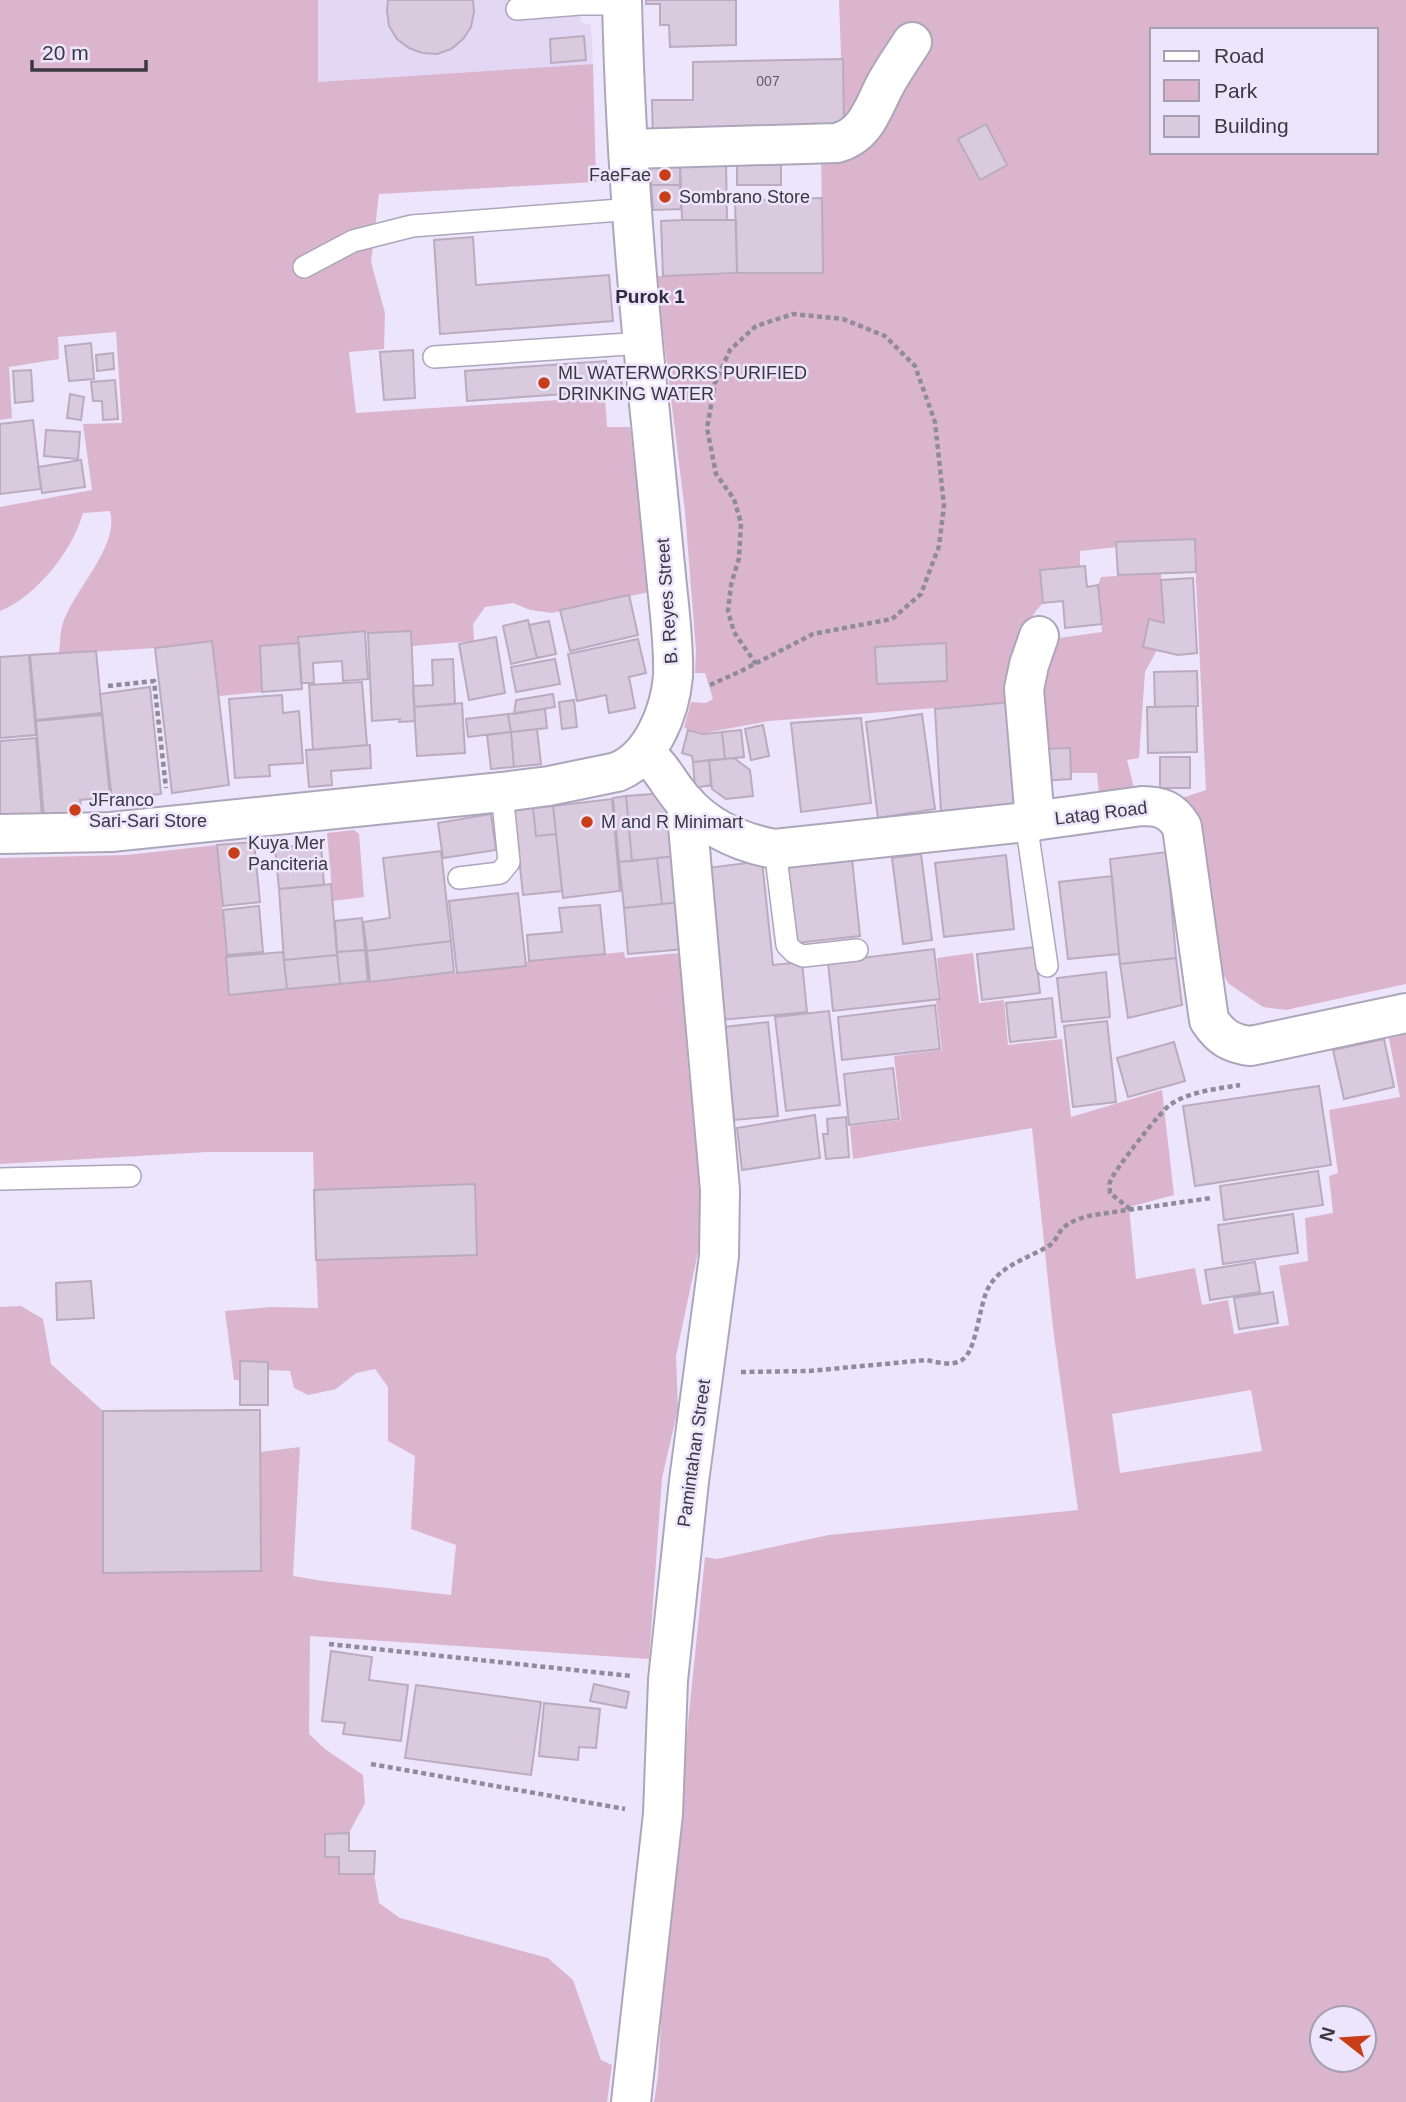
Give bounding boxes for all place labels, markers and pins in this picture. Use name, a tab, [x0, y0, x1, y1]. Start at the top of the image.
place label: FaeFae	[589, 165, 651, 185]
marker: FaeFae	[657, 167, 673, 183]
place label: Sombrano Store	[679, 187, 810, 207]
marker: Sombrano Store	[657, 189, 673, 205]
place label: ML WATERWORKS PURIFIED DRINKING WATER	[558, 363, 807, 404]
marker: ML WATERWORKS PURIFIED DRINKING WATER	[536, 375, 552, 391]
place label: JFranco Sari-Sari Store	[89, 790, 207, 831]
marker: JFranco Sari-Sari Store	[67, 802, 83, 818]
place label: M and R Minimart	[601, 812, 743, 832]
marker: M and R Minimart	[579, 814, 595, 830]
place label: Kuya Mer Panciteria	[248, 833, 329, 874]
marker: Kuya Mer Panciteria	[226, 845, 242, 861]

